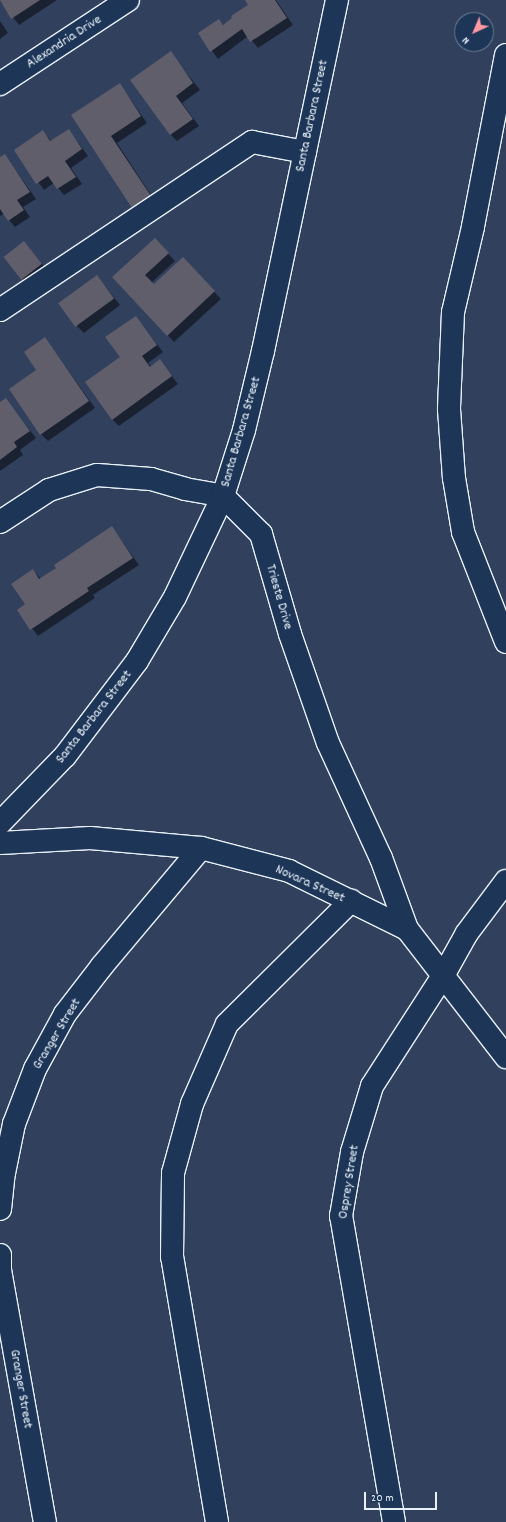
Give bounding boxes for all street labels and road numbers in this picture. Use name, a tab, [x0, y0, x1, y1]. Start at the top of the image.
street label: Alexandria Drive	[23, 11, 105, 73]
street label: Santa Barbara Street	[292, 58, 332, 174]
street label: Santa Barbara Street	[217, 375, 265, 489]
street label: Trieste Drive	[262, 563, 296, 631]
street label: Santa Barbara Street	[52, 667, 136, 767]
street label: Novara Street	[273, 861, 347, 907]
street label: Granger Street	[29, 995, 85, 1073]
street label: Osprey Street	[335, 1144, 363, 1220]
street label: Granger Street	[6, 1348, 36, 1430]

